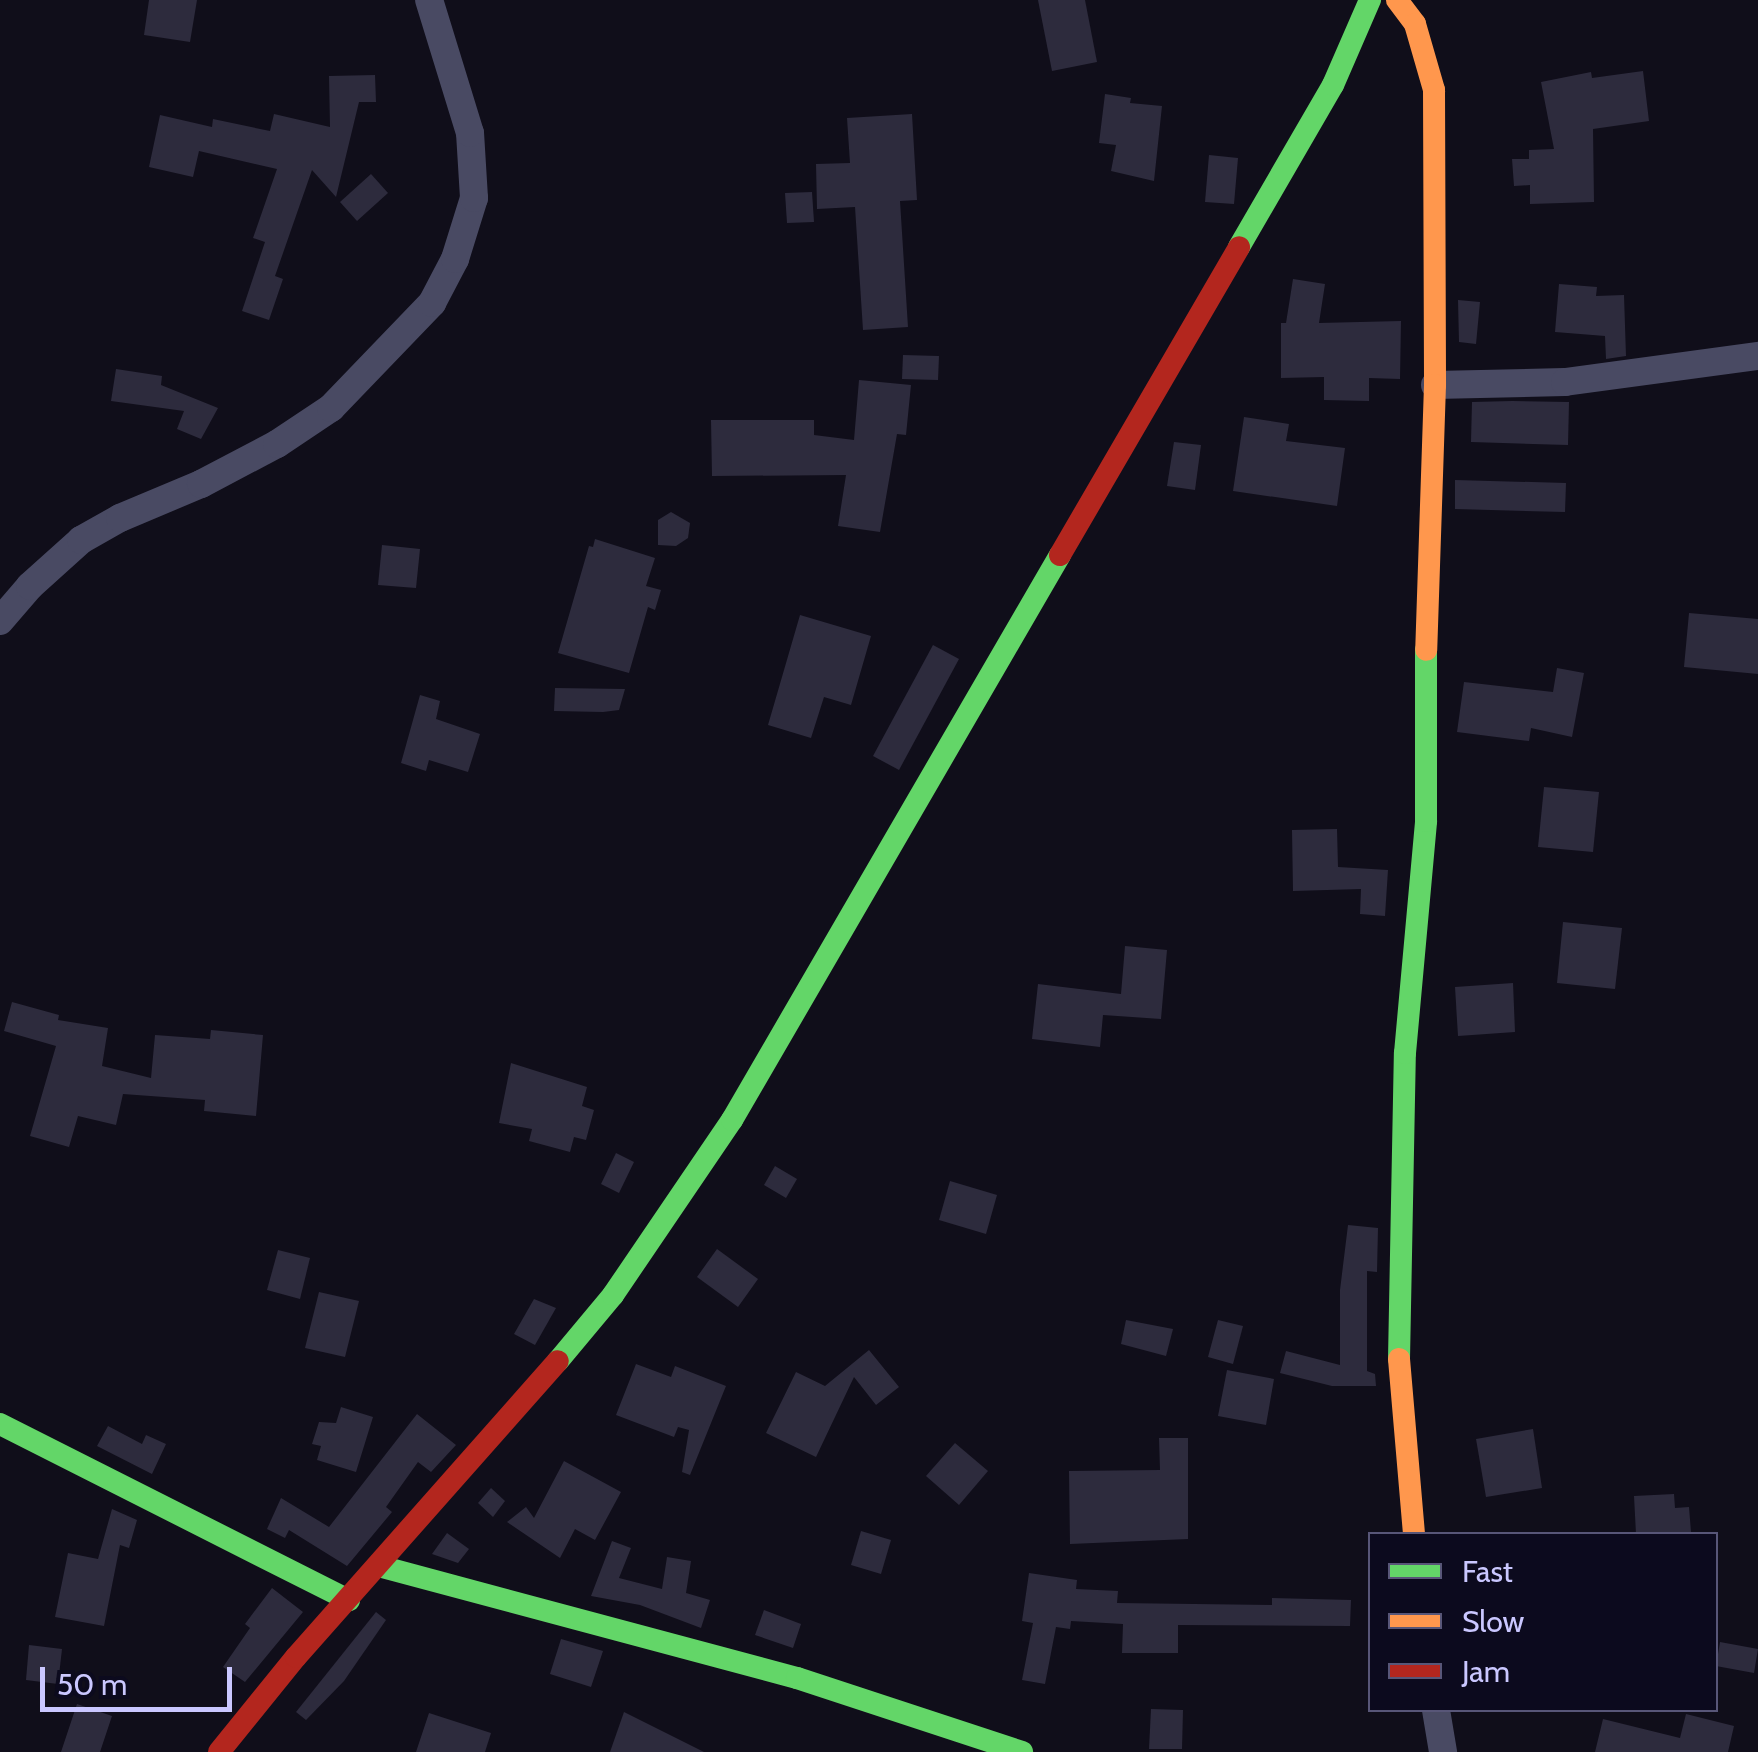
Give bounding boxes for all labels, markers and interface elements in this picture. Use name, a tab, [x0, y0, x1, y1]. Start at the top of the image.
legend	[1368, 1532, 1718, 1712]
text: Fast	[1462, 1553, 1513, 1590]
text: Slow	[1462, 1603, 1524, 1640]
scale bar	[45, 1647, 238, 1709]
text: Jam	[1462, 1653, 1510, 1690]
text: 50 m	[57, 1666, 127, 1703]

